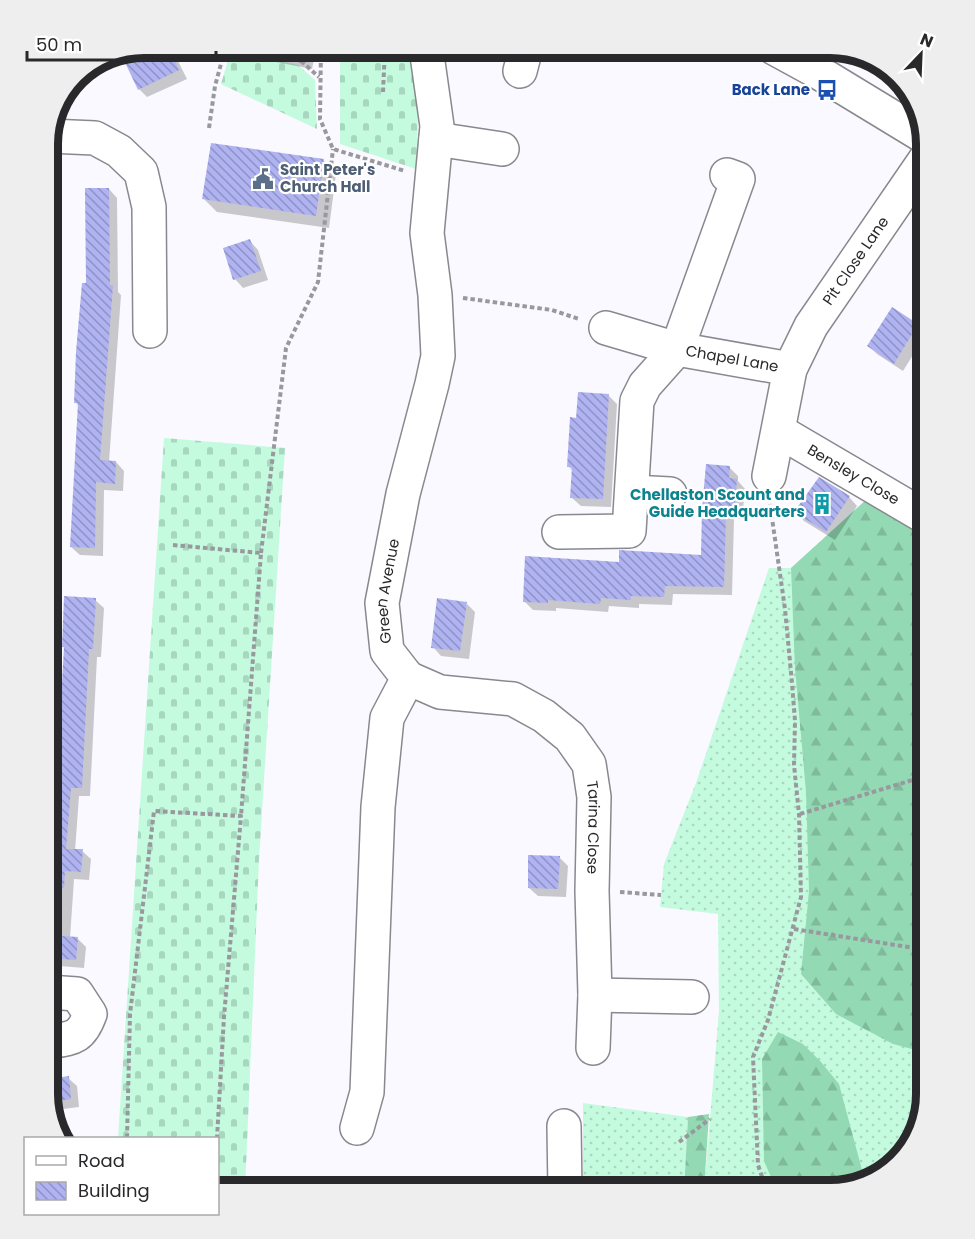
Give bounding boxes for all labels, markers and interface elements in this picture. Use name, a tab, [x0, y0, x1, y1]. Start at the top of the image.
scale bar	[27, 24, 216, 62]
north arrow	[891, 24, 951, 84]
text: N	[917, 28, 937, 54]
text: 50 m	[36, 32, 82, 57]
bus stop icon: Back Lane	[815, 78, 839, 102]
place label: Back Lane	[732, 79, 810, 100]
place label: Saint Peter's Church Hall	[280, 159, 375, 197]
public building icon: Saint Peter's Church Hall	[251, 167, 275, 191]
street label: Pit Close Lane	[817, 212, 893, 309]
street label: Chapel Lane	[684, 340, 780, 377]
street label: Bensley Close	[804, 439, 904, 510]
place label: Chellaston Scount and Guide Headquarters	[630, 484, 805, 522]
building icon: Chellaston Scount and Guide Headquarters	[810, 492, 834, 516]
street label: Green Avenue	[370, 537, 404, 645]
street label: Tarina Close	[582, 779, 605, 874]
legend	[24, 1137, 219, 1215]
text: Road	[78, 1148, 125, 1173]
text: Building	[78, 1178, 150, 1203]

